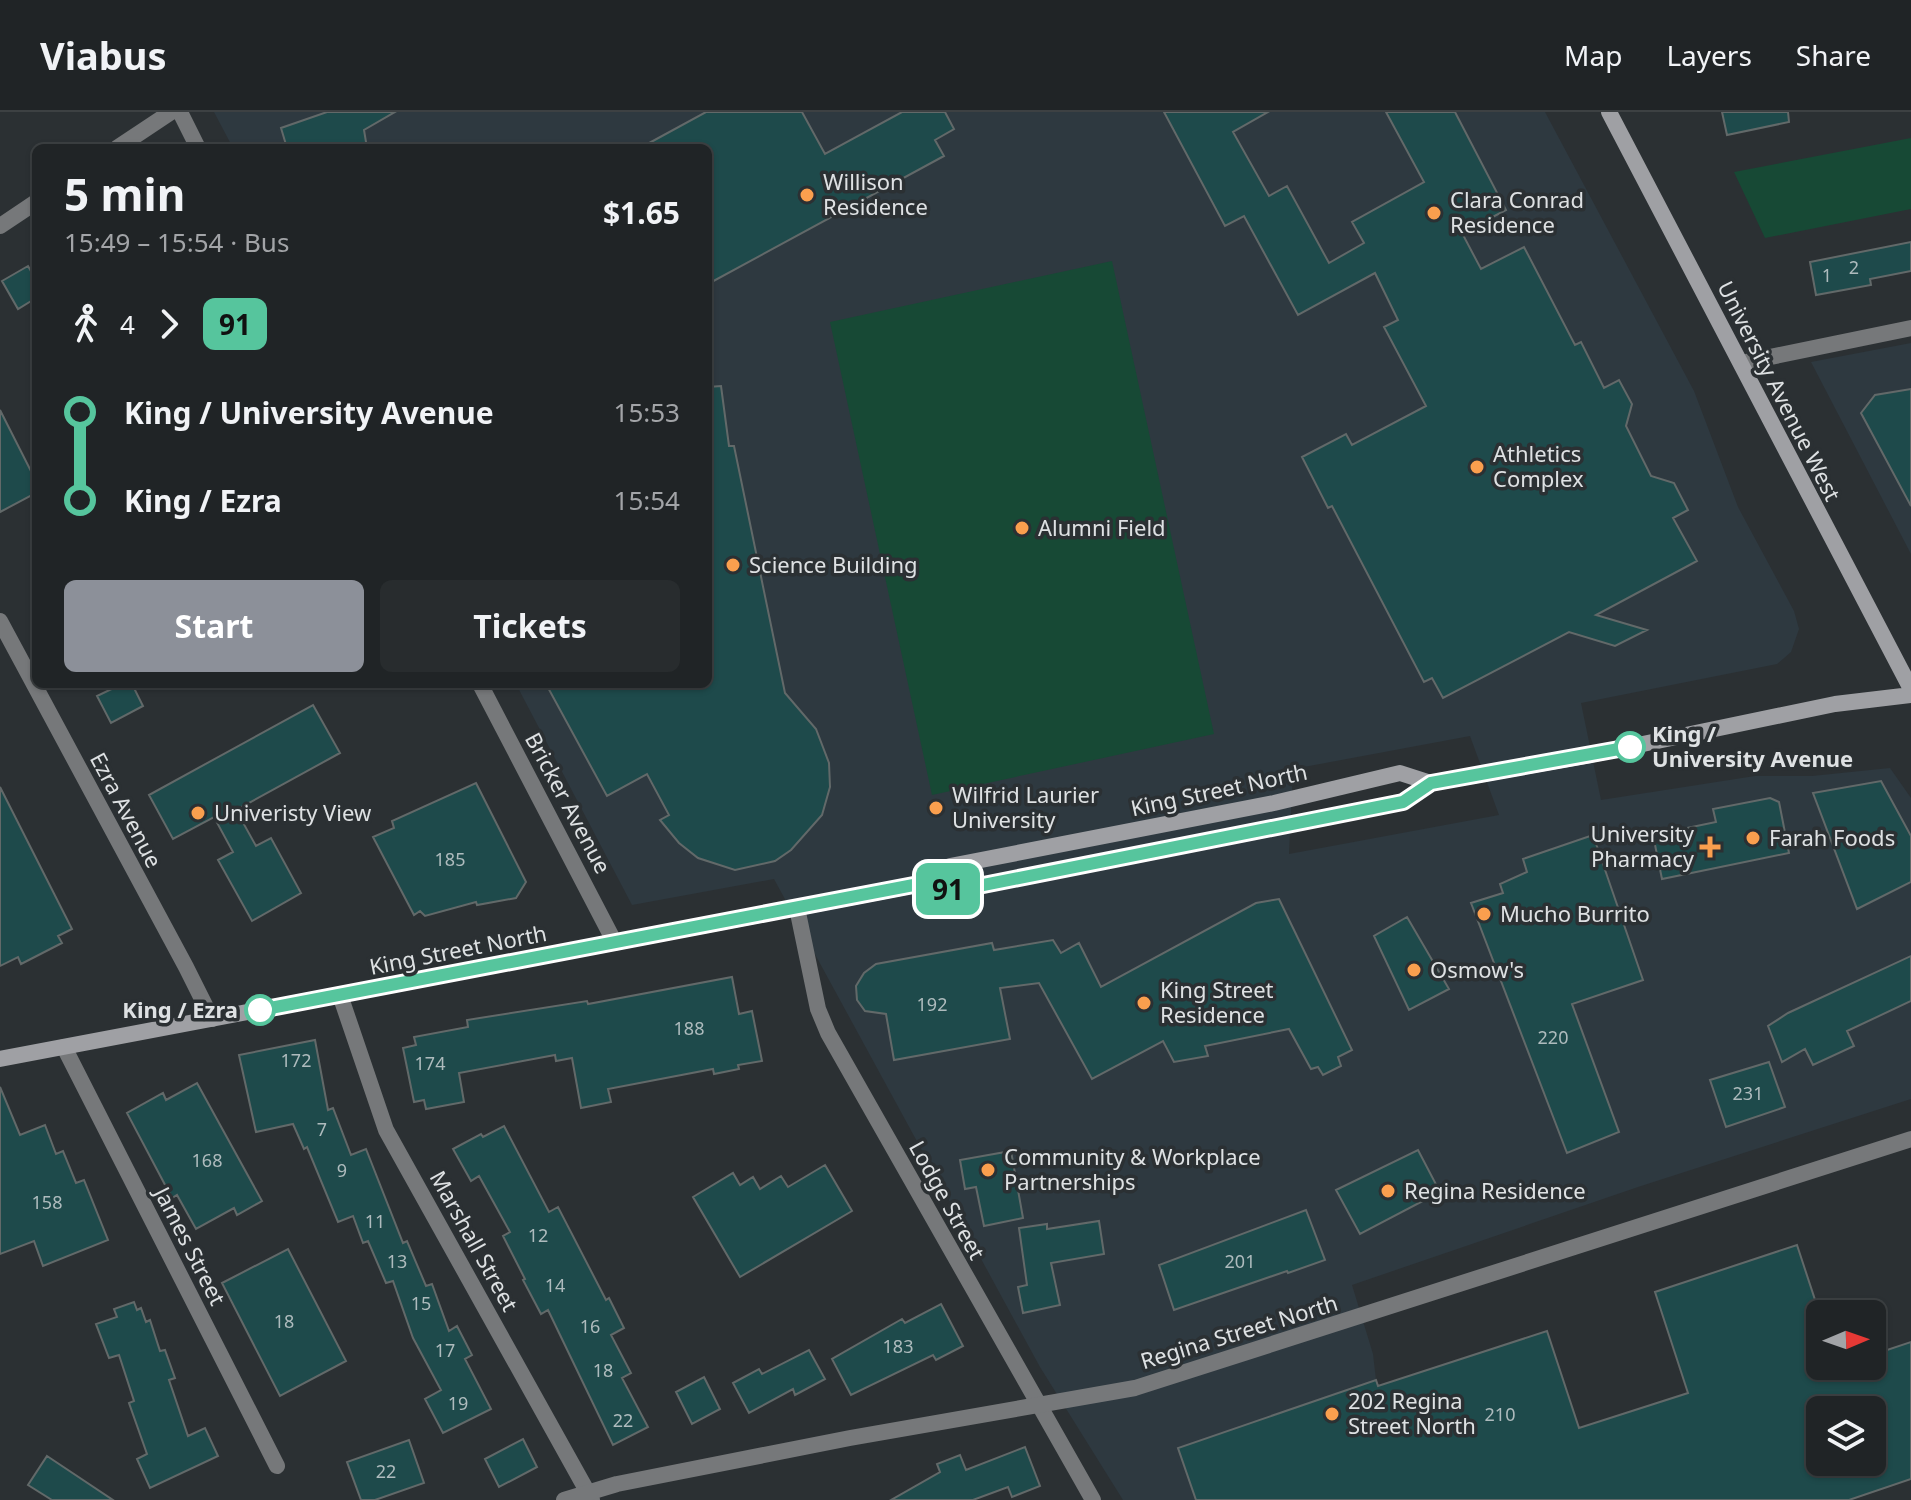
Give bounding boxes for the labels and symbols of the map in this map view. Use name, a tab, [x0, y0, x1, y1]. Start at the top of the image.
place label: Willison Residence	[823, 166, 928, 221]
place label: Clara Conrad Residence	[1450, 184, 1584, 239]
marker: Willison Residence	[798, 186, 816, 204]
marker: Clara Conrad Residence	[1425, 204, 1443, 222]
house number: 2	[1849, 255, 1859, 279]
house number: 1	[1822, 263, 1832, 287]
street label: University Avenue West	[1711, 275, 1848, 506]
place label: Athletics Complex	[1493, 438, 1584, 493]
marker: Athletics Complex	[1468, 458, 1486, 476]
place label: Alumni Field	[1038, 512, 1166, 542]
marker: Alumni Field	[1013, 519, 1031, 537]
place label: Science Building	[749, 549, 918, 579]
marker: Science Building	[724, 556, 742, 574]
place label: King / University Avenue	[1652, 718, 1853, 773]
street label: Bricker Avenue	[519, 727, 619, 878]
marker: King / University Avenue	[1615, 732, 1645, 762]
street label: Ezra Avenue	[84, 747, 170, 872]
street label: King Street North	[1128, 756, 1310, 822]
place label: Wilfrid Laurier University	[952, 779, 1099, 834]
place label: Univeristy View	[214, 797, 372, 827]
marker: Wilfrid Laurier University	[927, 799, 945, 817]
marker: Univeristy View	[189, 804, 207, 822]
place label: University Pharmacy	[1591, 818, 1695, 873]
place label: Farah Foods	[1769, 822, 1895, 852]
marker: Farah Foods	[1744, 829, 1762, 847]
marker: University Pharmacy	[1701, 838, 1719, 856]
house number: 185	[435, 847, 465, 871]
line badge: 91	[912, 863, 984, 915]
place label: Mucho Burrito	[1500, 898, 1650, 928]
marker: Mucho Burrito	[1475, 905, 1493, 923]
street label: King Street North	[367, 917, 549, 981]
place label: Osmow's	[1430, 954, 1524, 984]
marker: Osmow's	[1405, 961, 1423, 979]
place label: King Street Residence	[1160, 974, 1274, 1029]
house number: 192	[917, 992, 947, 1016]
place label: King / Ezra	[122, 994, 238, 1024]
marker: King Street Residence	[1135, 994, 1153, 1012]
marker: King / Ezra	[245, 995, 275, 1025]
house number: 188	[674, 1016, 704, 1040]
house number: 220	[1538, 1025, 1568, 1049]
house number: 172	[281, 1048, 311, 1072]
house number: 174	[415, 1051, 445, 1075]
house number: 231	[1733, 1081, 1763, 1105]
house number: 7	[317, 1117, 327, 1141]
street label: Lodge Street	[903, 1135, 993, 1264]
place label: Community & Workplace Partnerships	[1004, 1141, 1261, 1196]
house number: 168	[192, 1148, 222, 1172]
house number: 9	[337, 1158, 347, 1182]
marker: Community & Workplace Partnerships	[979, 1161, 997, 1179]
street label: Marshall Street	[424, 1165, 526, 1316]
place label: Regina Residence	[1404, 1175, 1586, 1205]
street label: James Street	[147, 1179, 234, 1310]
marker: Regina Residence	[1379, 1182, 1397, 1200]
house number: 158	[32, 1190, 62, 1214]
house number: 11	[365, 1209, 385, 1233]
house number: 12	[528, 1223, 548, 1247]
house number: 13	[387, 1249, 407, 1273]
house number: 201	[1225, 1249, 1255, 1273]
house number: 14	[545, 1273, 565, 1297]
street label: Regina Street North	[1136, 1287, 1341, 1375]
house number: 15	[411, 1291, 431, 1315]
north arrow	[1806, 1300, 1886, 1380]
house number: 18	[274, 1309, 294, 1333]
house number: 16	[580, 1314, 600, 1338]
house number: 183	[883, 1334, 913, 1358]
house number: 17	[435, 1338, 455, 1362]
house number: 18	[593, 1358, 613, 1382]
place label: 202 Regina Street North	[1348, 1385, 1476, 1440]
house number: 19	[448, 1391, 468, 1415]
house number: 210	[1485, 1402, 1515, 1426]
marker: 202 Regina Street North	[1323, 1405, 1341, 1423]
house number: 22	[613, 1408, 633, 1432]
house number: 22	[376, 1459, 396, 1483]

